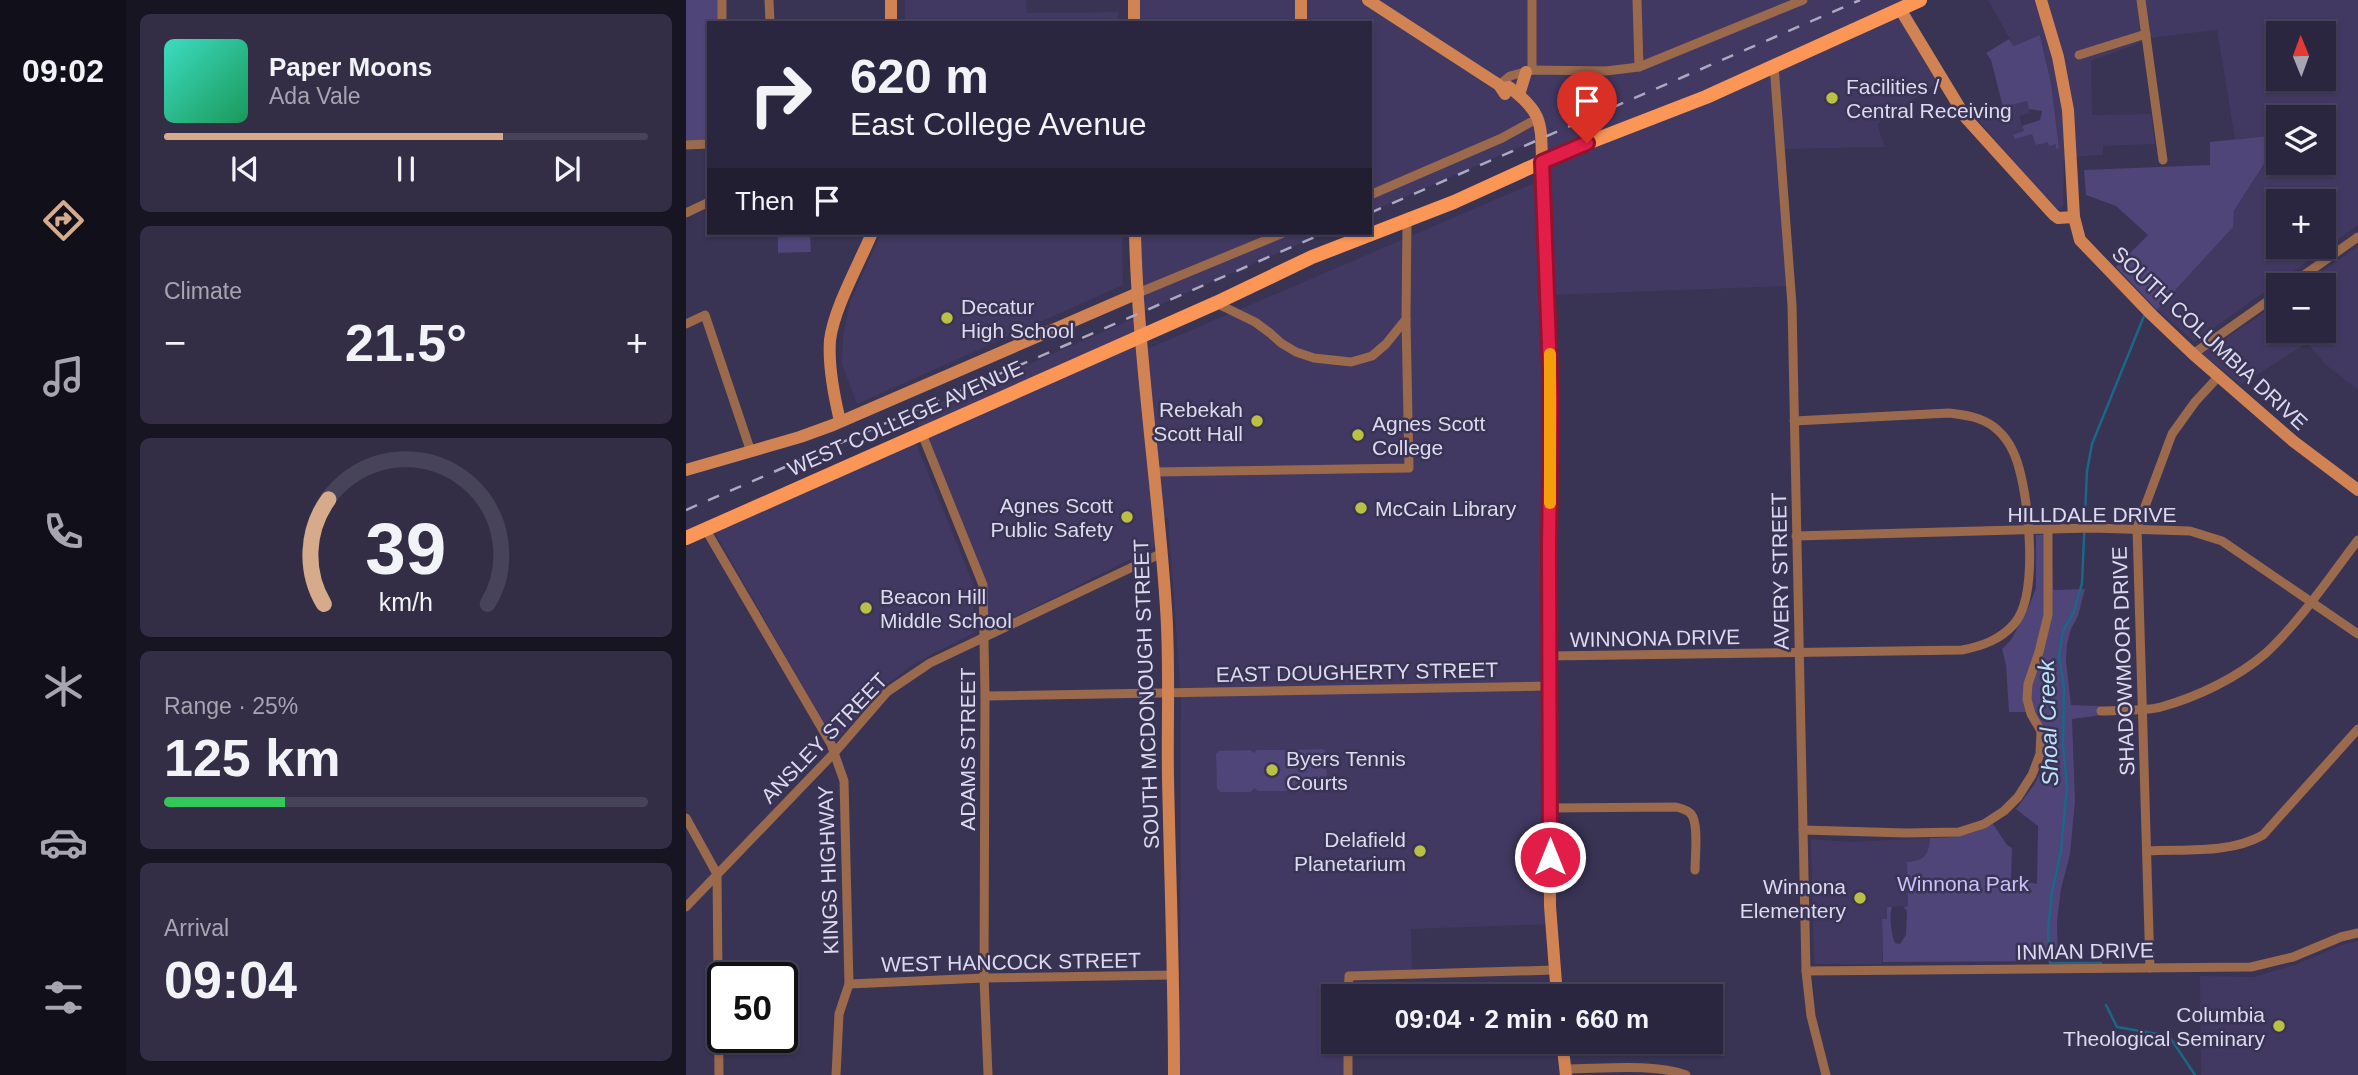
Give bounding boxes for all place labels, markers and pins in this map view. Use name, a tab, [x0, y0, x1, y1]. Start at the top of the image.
pin	[1557, 71, 1617, 143]
place label: Facilities / Central Receiving	[1846, 75, 2012, 122]
marker: Facilities / Central Receiving	[1824, 90, 1840, 106]
place label: Decatur High School	[961, 295, 1074, 342]
marker: Decatur High School	[939, 310, 955, 326]
place label: Rebekah Scott Hall	[1153, 398, 1243, 445]
place label: Agnes Scott College	[1372, 412, 1485, 459]
marker: Rebekah Scott Hall	[1249, 413, 1265, 429]
marker: Agnes Scott College	[1350, 427, 1366, 443]
place label: Agnes Scott Public Safety	[990, 494, 1113, 541]
place label: McCain Library	[1375, 497, 1517, 520]
marker: McCain Library	[1353, 500, 1369, 516]
marker: Agnes Scott Public Safety	[1119, 509, 1135, 525]
place label: Beacon Hill Middle School	[880, 585, 1012, 632]
marker: Beacon Hill Middle School	[858, 600, 874, 616]
place label: Byers Tennis Courts	[1286, 747, 1406, 794]
marker: Byers Tennis Courts	[1264, 762, 1280, 778]
place label: Delafield Planetarium	[1294, 828, 1406, 875]
marker: Delafield Planetarium	[1412, 843, 1428, 859]
place label: Winnona Elementery	[1740, 875, 1846, 922]
marker: Winnona Elementery	[1852, 890, 1868, 906]
place label: Columbia Theological Seminary	[2063, 1003, 2265, 1050]
marker: Columbia Theological Seminary	[2271, 1018, 2287, 1034]

